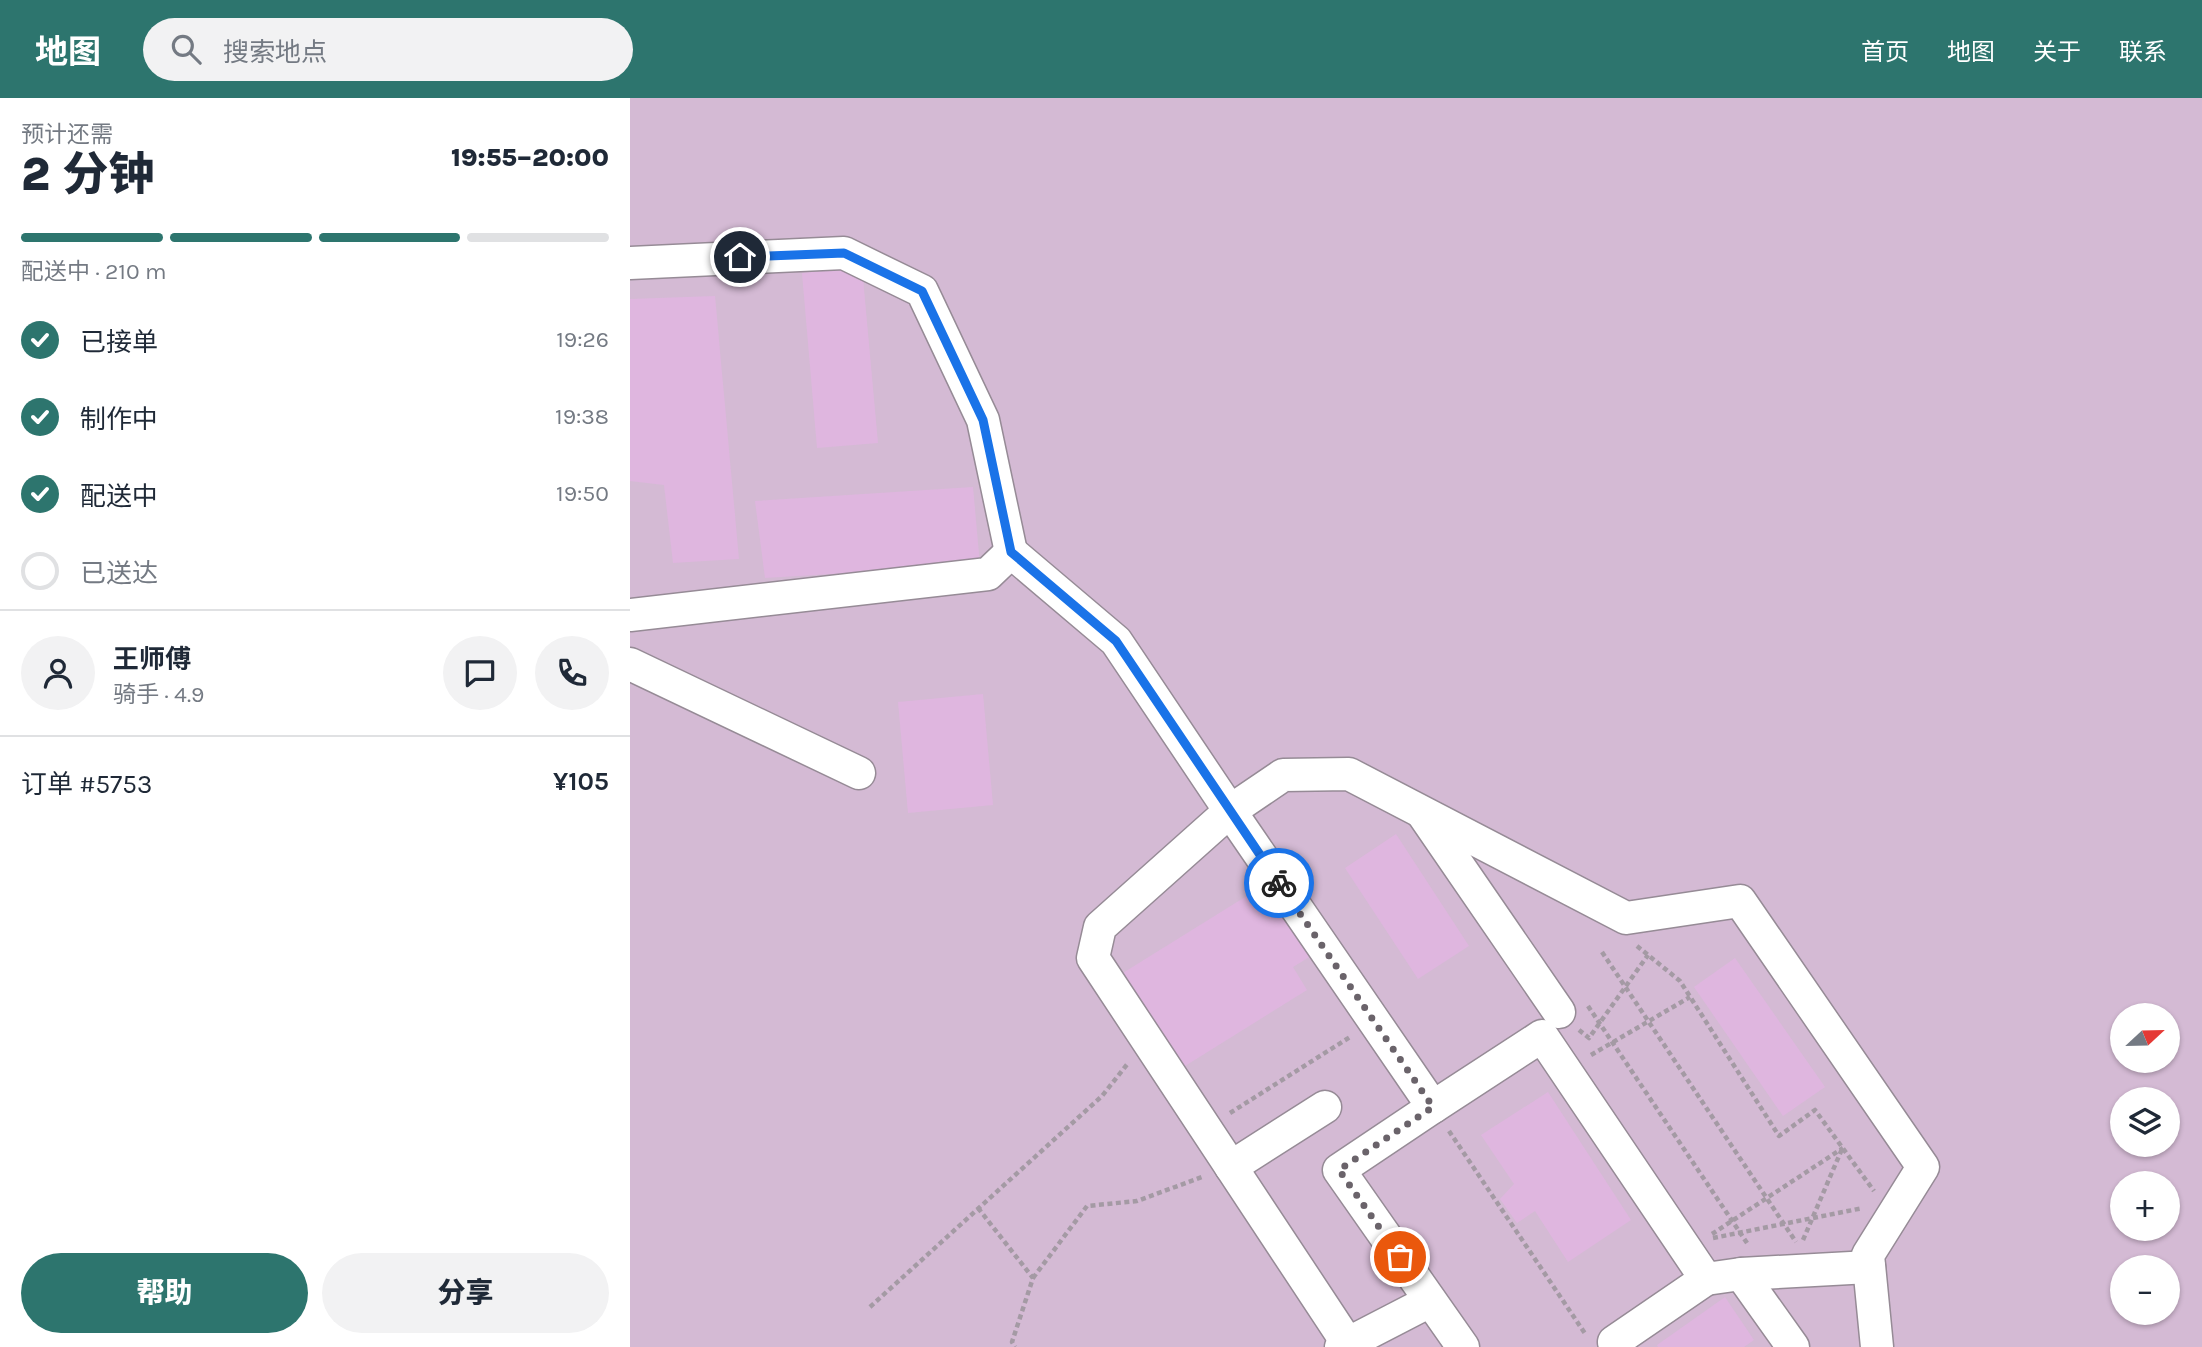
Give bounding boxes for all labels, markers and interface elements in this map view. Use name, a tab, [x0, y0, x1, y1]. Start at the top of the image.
search box	[143, 18, 633, 81]
icon: search	[167, 30, 205, 68]
text: 地图	[35, 33, 101, 71]
text: 搜索地点	[223, 37, 327, 68]
text: 首页	[1861, 38, 1909, 66]
text: 地图	[1947, 38, 1995, 66]
text: 关于	[2033, 38, 2081, 66]
text: 联系	[2119, 38, 2167, 66]
text: 预计还需	[21, 121, 113, 148]
text: 19:55–20:00	[451, 142, 609, 173]
text: 2 分钟	[21, 148, 154, 202]
pin	[710, 227, 770, 287]
icon: home	[721, 238, 759, 276]
text: 配送中 · 210 m	[21, 258, 167, 285]
icon: check	[21, 321, 59, 359]
text: 19:26	[556, 326, 609, 353]
text: 已接单	[80, 327, 158, 358]
icon: check	[21, 398, 59, 436]
text: 19:38	[555, 403, 609, 430]
text: 制作中	[80, 404, 158, 435]
icon: check	[21, 475, 59, 513]
text: 19:50	[556, 480, 609, 507]
text: 配送中	[80, 481, 158, 512]
text: 已送达	[80, 558, 158, 589]
button: person	[21, 636, 95, 710]
button: chat	[443, 636, 517, 710]
button: phone	[535, 636, 609, 710]
text: 王师傅	[113, 644, 191, 675]
text: 骑手 · 4.9	[113, 681, 204, 708]
text: ¥105	[553, 766, 609, 797]
text: 订单 #5753	[21, 769, 152, 800]
courier	[1244, 848, 1314, 918]
icon: bike	[1260, 864, 1298, 902]
north arrow	[2110, 1003, 2180, 1073]
map controls	[2110, 1003, 2180, 1325]
button: layers	[2110, 1087, 2180, 1157]
button: +	[2110, 1171, 2180, 1241]
pin	[1370, 1227, 1430, 1287]
icon: bag	[1381, 1238, 1419, 1276]
button: 帮助	[21, 1253, 308, 1333]
button: 分享	[322, 1253, 609, 1333]
button: −	[2110, 1255, 2180, 1325]

